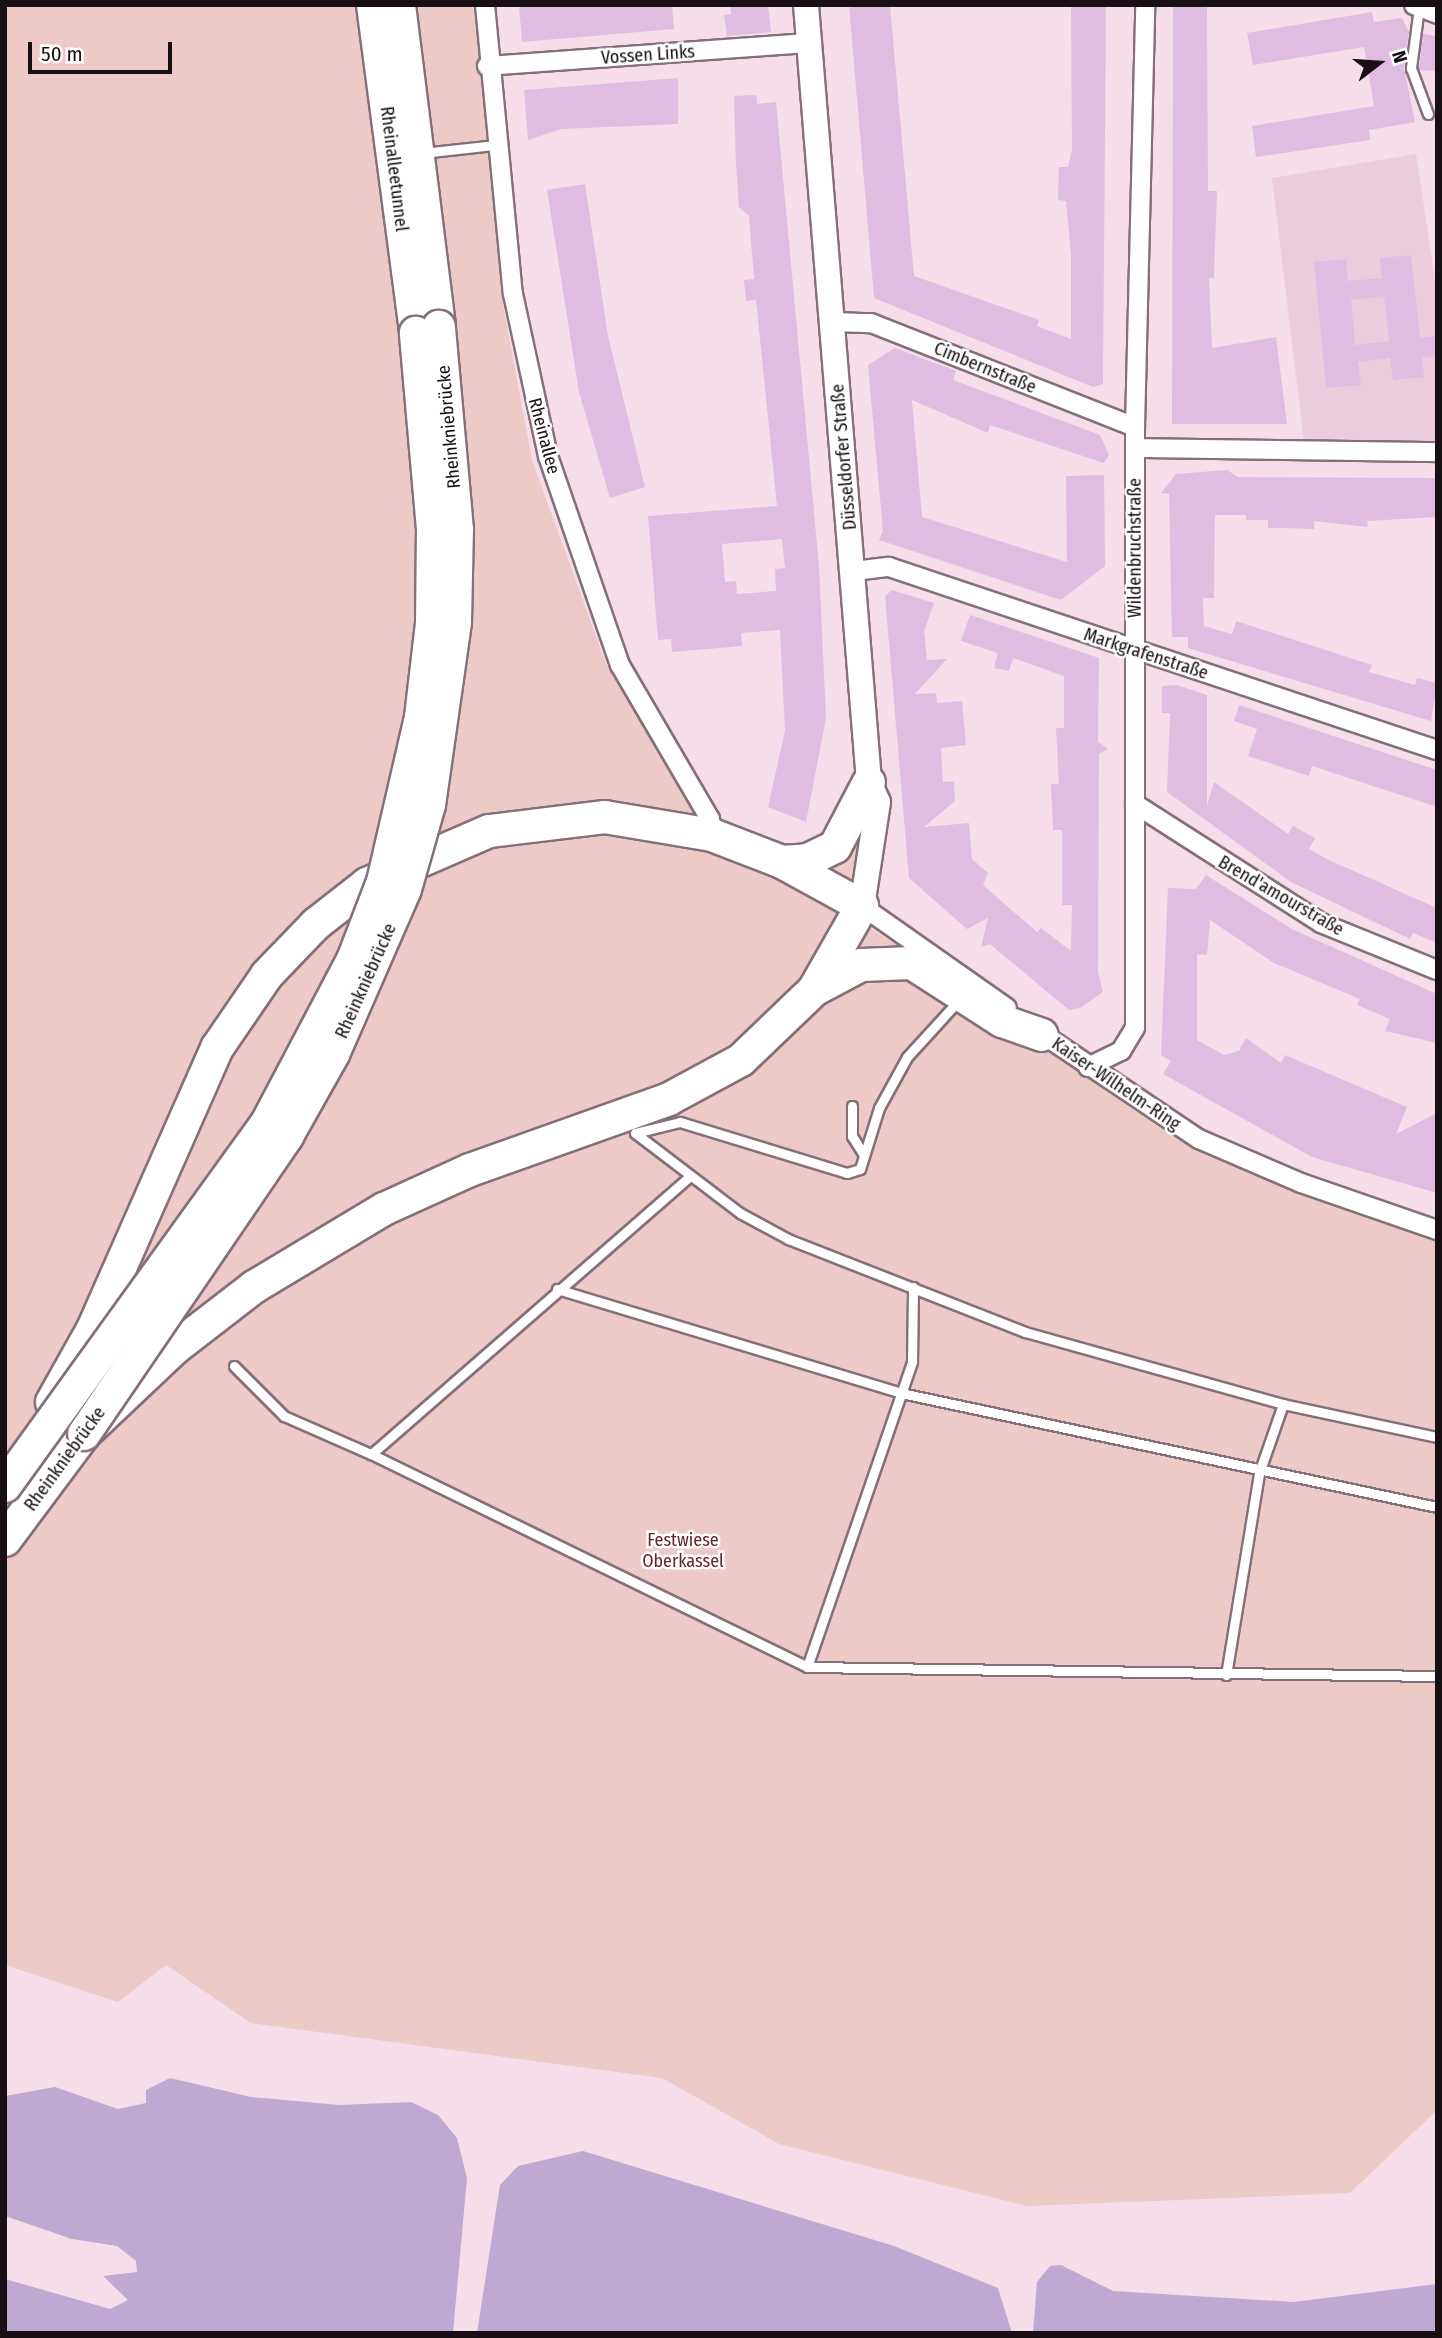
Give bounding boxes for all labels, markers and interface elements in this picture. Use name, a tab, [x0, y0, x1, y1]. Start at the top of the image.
scale bar	[32, 28, 175, 72]
north arrow	[1344, 28, 1414, 98]
text: 50 m	[41, 41, 83, 67]
street label: Vossen Links	[600, 41, 696, 69]
text: N	[1387, 48, 1412, 66]
street label: Rheinalleetunnel	[376, 105, 412, 233]
street label: Cimbernstraße	[931, 338, 1039, 398]
street label: Rheinkniebrücke	[433, 364, 465, 490]
street label: Düsseldorfer Straße	[827, 383, 861, 531]
street label: Rheinallee	[523, 396, 565, 476]
street label: Wildenbruchstraße	[1124, 478, 1146, 618]
street label: Markgrafenstraße	[1081, 624, 1211, 684]
street label: Brend'amourstraße	[1214, 851, 1348, 941]
street label: Rheinkniebrücke	[331, 920, 401, 1042]
street label: Kaiser-Wilhelm-Ring	[1048, 1033, 1184, 1135]
street label: Rheinkniebrücke	[20, 1403, 110, 1515]
park label: Festwiese Oberkassel	[642, 1530, 724, 1572]

